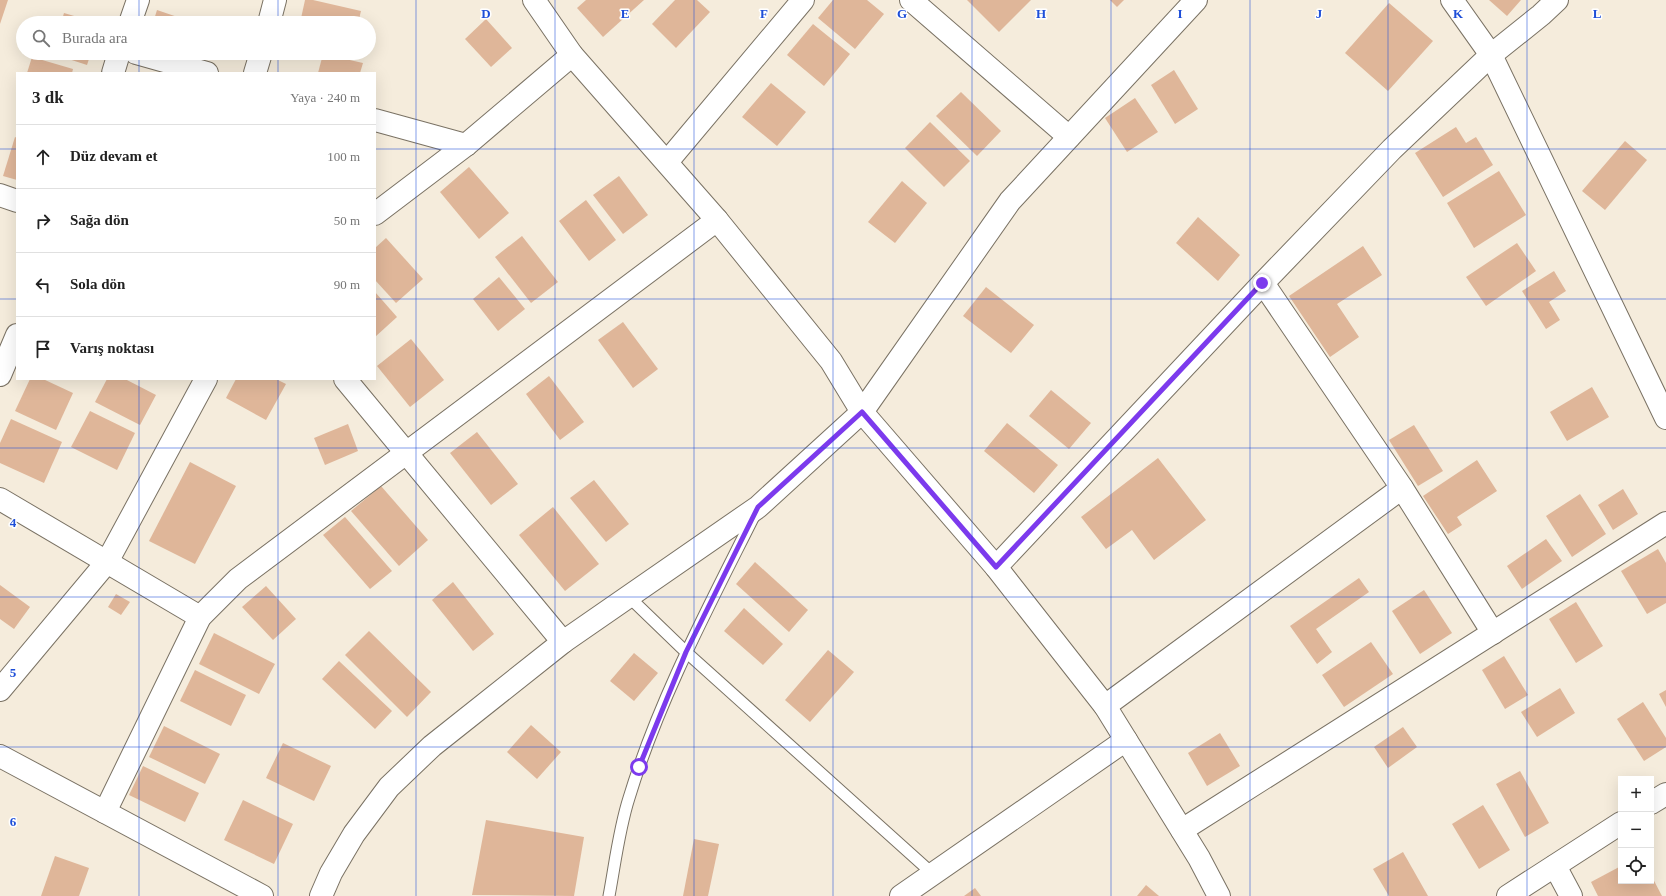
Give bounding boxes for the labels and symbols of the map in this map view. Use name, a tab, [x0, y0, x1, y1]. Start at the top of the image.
text: D	[481, 6, 491, 21]
text: E	[621, 6, 629, 21]
text: F	[760, 6, 768, 21]
text: G	[897, 6, 907, 21]
text: H	[1036, 6, 1046, 21]
text: I	[1177, 6, 1183, 21]
text: J	[1316, 6, 1323, 21]
text: K	[1453, 6, 1464, 21]
text: L	[1593, 6, 1602, 21]
route end	[1253, 274, 1271, 292]
text: 4	[10, 515, 17, 530]
text: 5	[10, 665, 17, 680]
route start	[630, 758, 648, 776]
text: 6	[10, 814, 17, 829]

